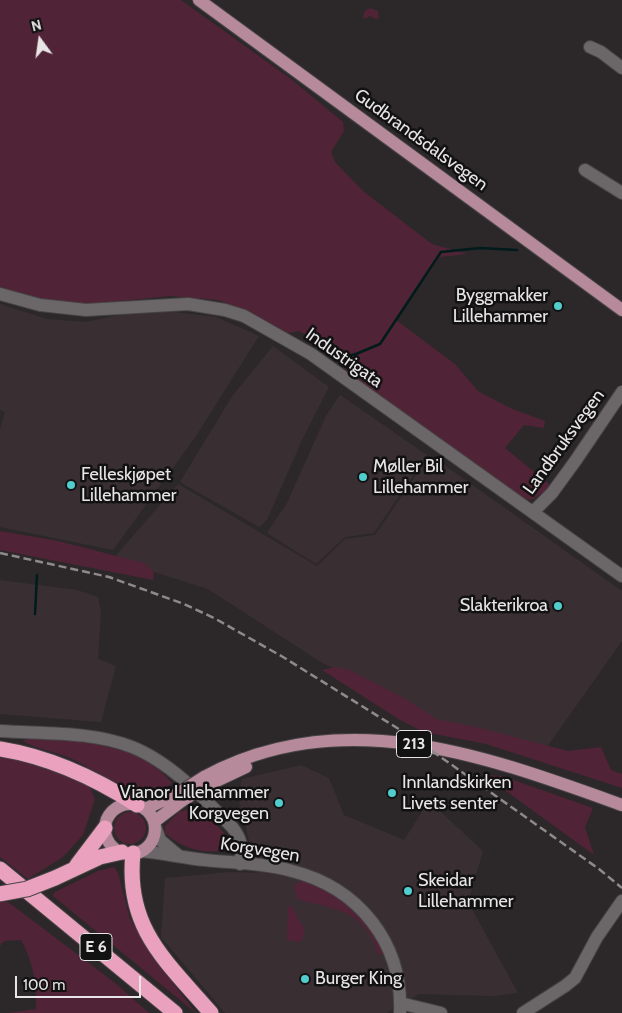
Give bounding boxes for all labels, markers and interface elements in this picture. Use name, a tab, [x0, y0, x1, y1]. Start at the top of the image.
north arrow	[15, 15, 65, 65]
text: N	[29, 16, 43, 35]
street label: Gudbrandsdalsvegen	[350, 84, 492, 196]
place label: Byggmakker Lillehammer	[453, 285, 548, 328]
marker: Byggmakker Lillehammer	[552, 300, 564, 312]
street label: Industrigata	[301, 324, 387, 392]
street label: Landbruksvegen	[519, 385, 609, 499]
place label: Møller Bil Lillehammer	[373, 456, 468, 498]
place label: Felleskjøpet Lillehammer	[81, 464, 176, 506]
marker: Møller Bil Lillehammer	[357, 471, 369, 483]
marker: Felleskjøpet Lillehammer	[65, 479, 77, 491]
place label: Slakterikroa	[460, 595, 548, 617]
marker: Slakterikroa	[552, 600, 564, 612]
road number: 213	[396, 731, 432, 758]
place label: Innlandskirken Livets senter	[402, 772, 511, 814]
place label: Vianor Lillehammer Korgvegen	[120, 782, 269, 824]
marker: Innlandskirken Livets senter	[386, 787, 398, 799]
marker: Vianor Lillehammer Korgvegen	[273, 797, 285, 809]
street label: Korgvegen	[219, 833, 301, 867]
place label: Skeidar Lillehammer	[418, 870, 513, 912]
marker: Skeidar Lillehammer	[402, 885, 414, 897]
road number: E 6	[80, 934, 112, 960]
scale bar	[18, 966, 144, 998]
place label: Burger King	[315, 968, 402, 990]
marker: Burger King	[299, 973, 311, 985]
text: 100 m	[23, 976, 65, 994]

